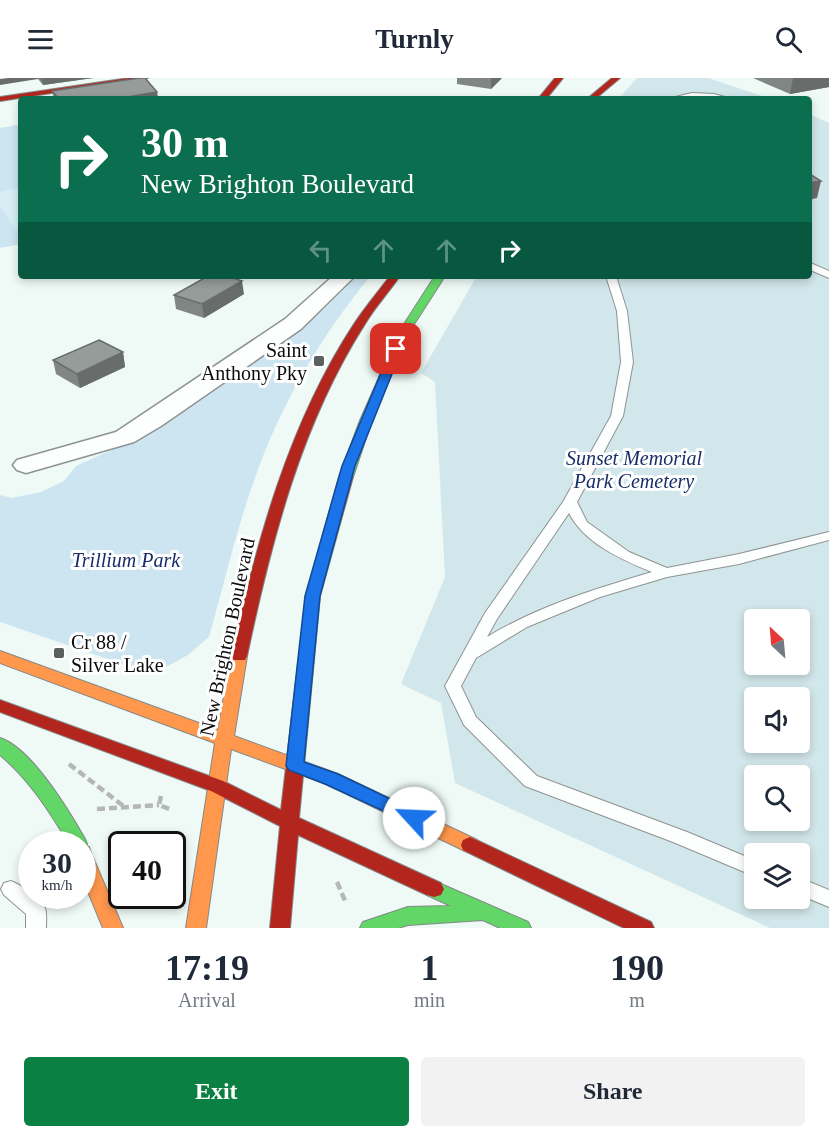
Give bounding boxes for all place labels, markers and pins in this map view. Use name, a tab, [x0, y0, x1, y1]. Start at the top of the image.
pin	[370, 323, 421, 374]
place label: Saint Anthony Pky	[201, 339, 307, 385]
marker: Saint Anthony Pky	[312, 354, 326, 368]
place label: Cr 88 / Silver Lake	[71, 631, 164, 676]
marker: Cr 88 / Silver Lake	[52, 646, 66, 660]

